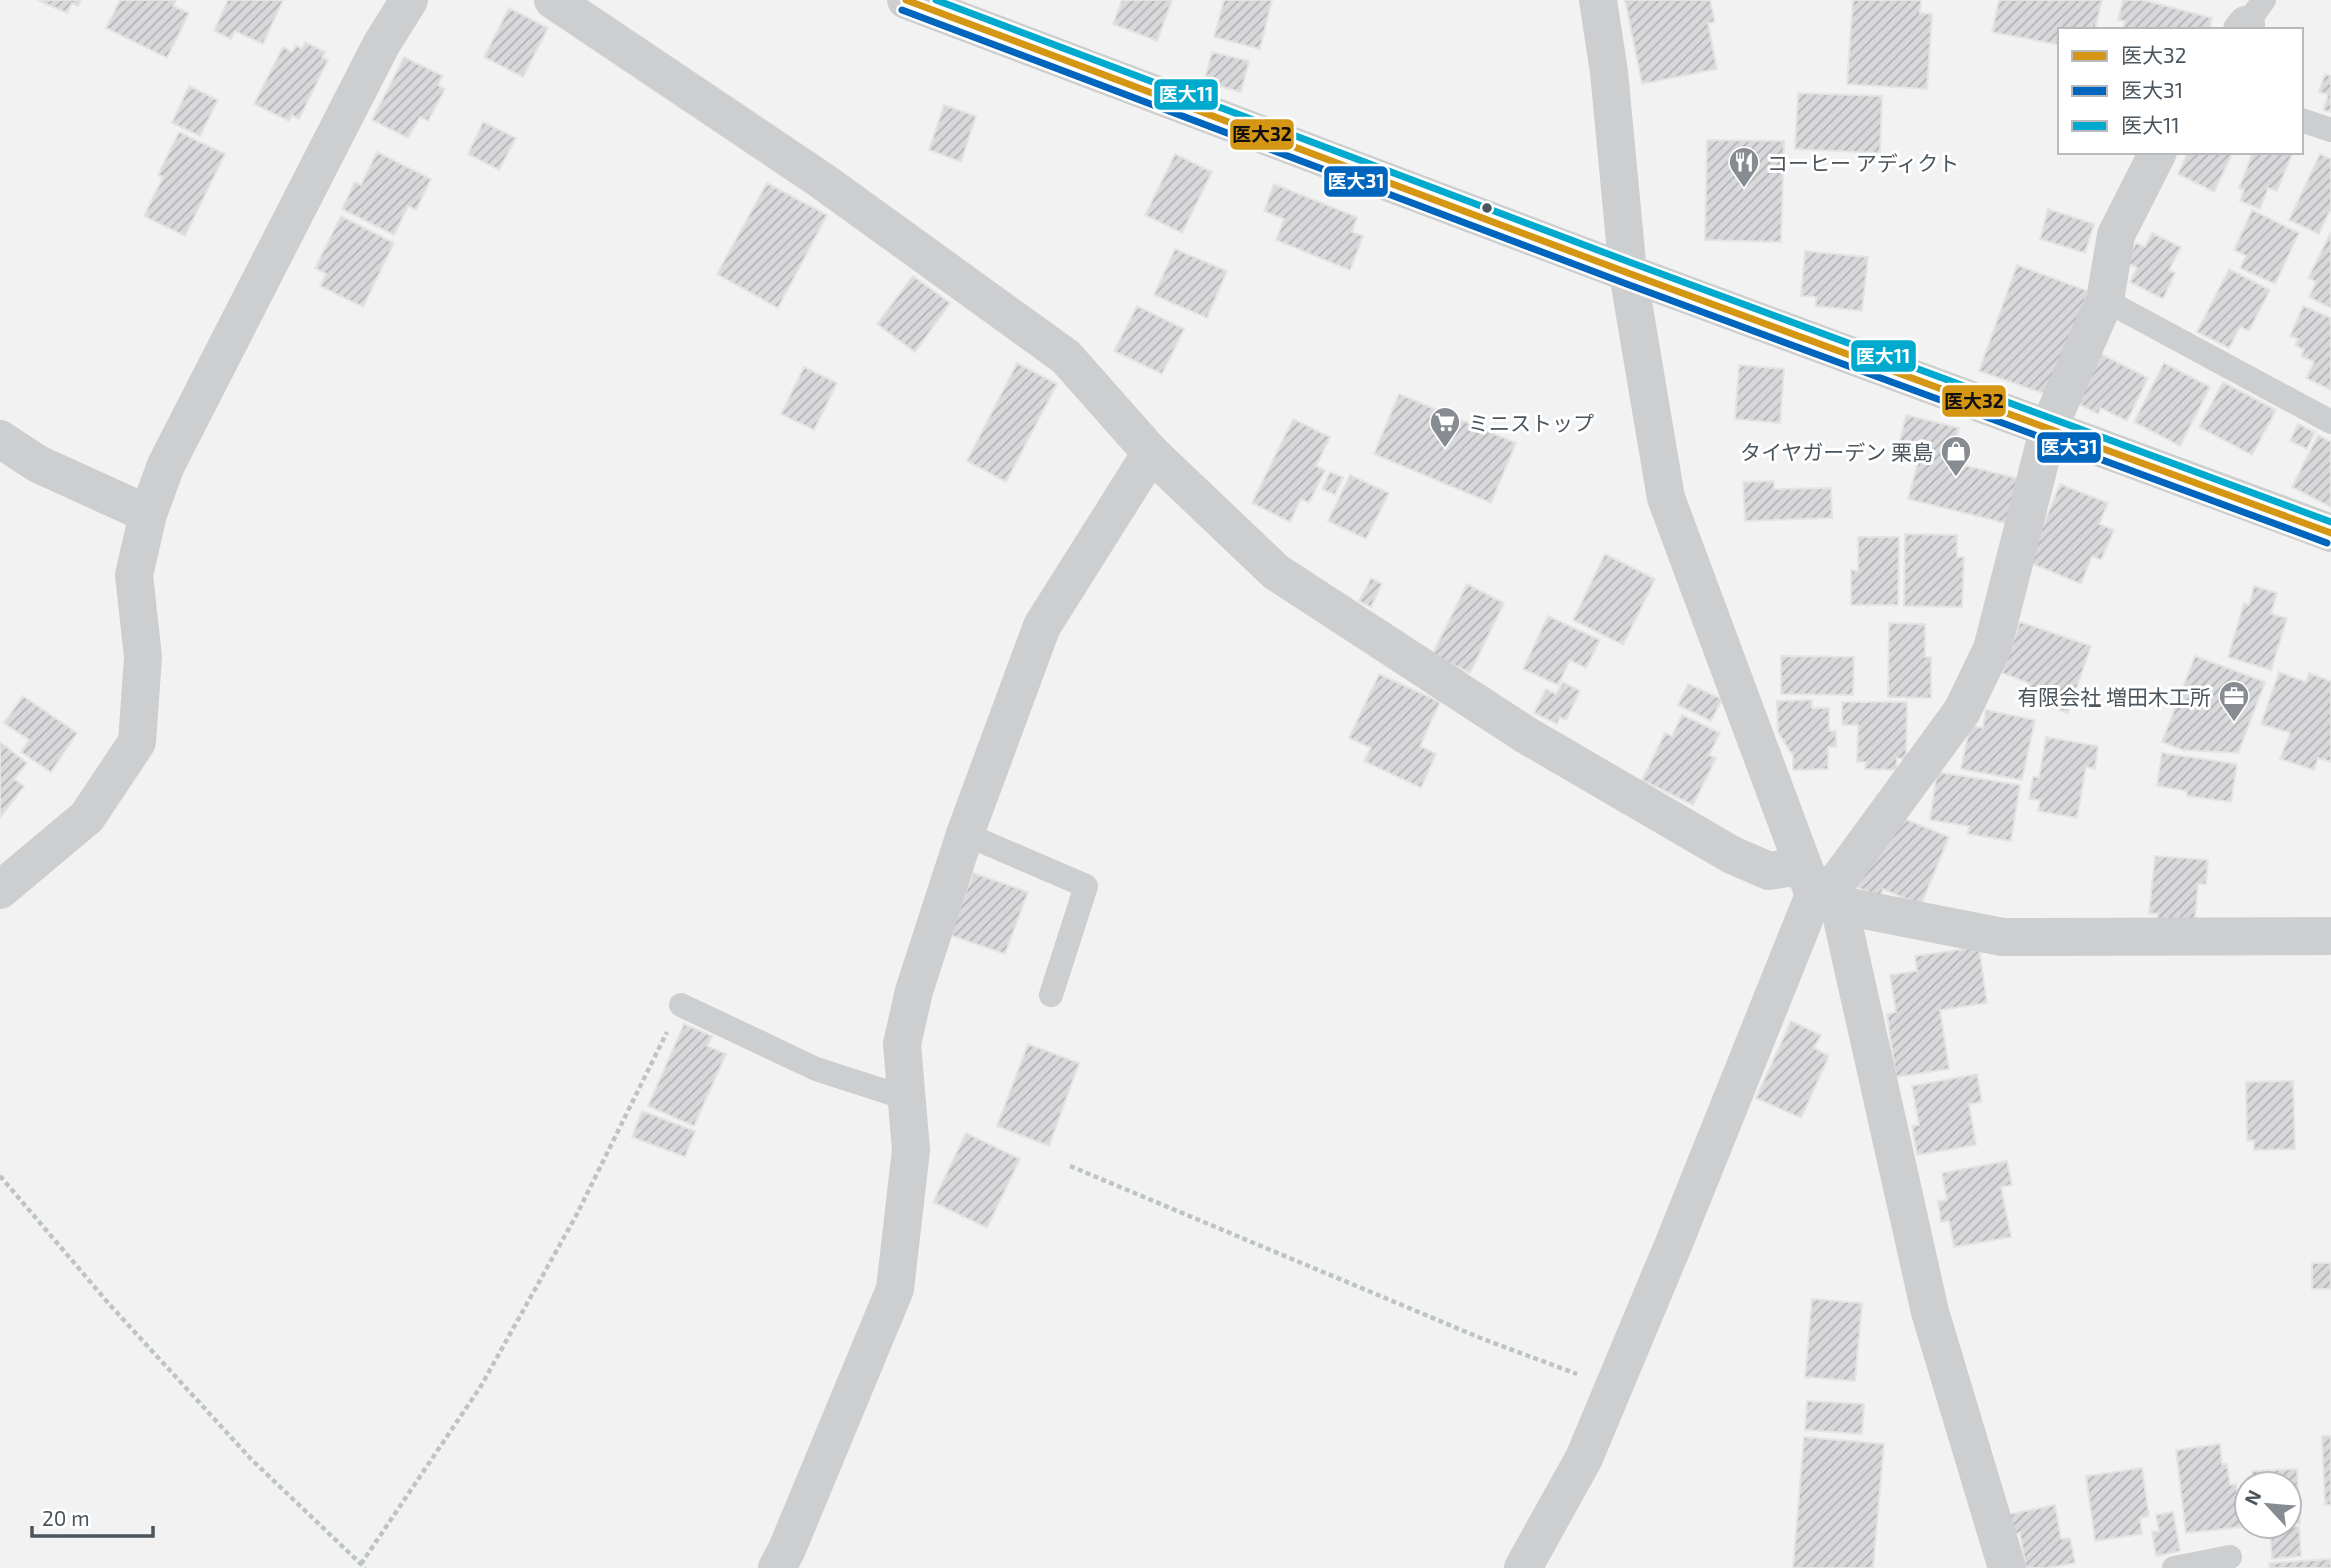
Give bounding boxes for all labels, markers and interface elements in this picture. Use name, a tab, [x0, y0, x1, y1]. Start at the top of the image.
legend	[2058, 28, 2303, 154]
text: 医大32	[2121, 42, 2186, 67]
text: 医大31	[2121, 77, 2183, 102]
line badge: 医大11	[1153, 78, 1219, 111]
text: 医大11	[1159, 82, 1213, 105]
text: 医大11	[2121, 112, 2180, 137]
line badge: 医大32	[1229, 118, 1295, 151]
text: 医大32	[1232, 122, 1292, 145]
restaurant icon: コーヒー アディクト	[1727, 145, 1761, 189]
place label: コーヒー アディクト	[1767, 150, 1959, 175]
line badge: 医大31	[1323, 165, 1389, 198]
text: 医大31	[1328, 169, 1384, 192]
unlabelled marker	[1480, 201, 1494, 215]
line badge: 医大11	[1850, 339, 1917, 373]
text: 医大11	[1856, 344, 1910, 367]
line badge: 医大32	[1941, 384, 2007, 418]
text: 医大32	[1944, 389, 2004, 412]
supermarket icon: ミニストップ	[1428, 405, 1462, 449]
place label: ミニストップ	[1468, 410, 1594, 435]
line badge: 医大31	[2036, 431, 2102, 464]
shop icon: タイヤガーデン 栗島	[1939, 434, 1973, 478]
text: 医大31	[2041, 435, 2097, 458]
place label: タイヤガーデン 栗島	[1740, 439, 1933, 464]
office icon: 有限会社 増田木工所	[2217, 679, 2251, 723]
place label: 有限会社 増田木工所	[2017, 684, 2211, 709]
north arrow	[2233, 1470, 2303, 1540]
text: N	[2239, 1486, 2266, 1509]
scale bar	[32, 1494, 152, 1538]
text: 20 m	[42, 1505, 90, 1530]

